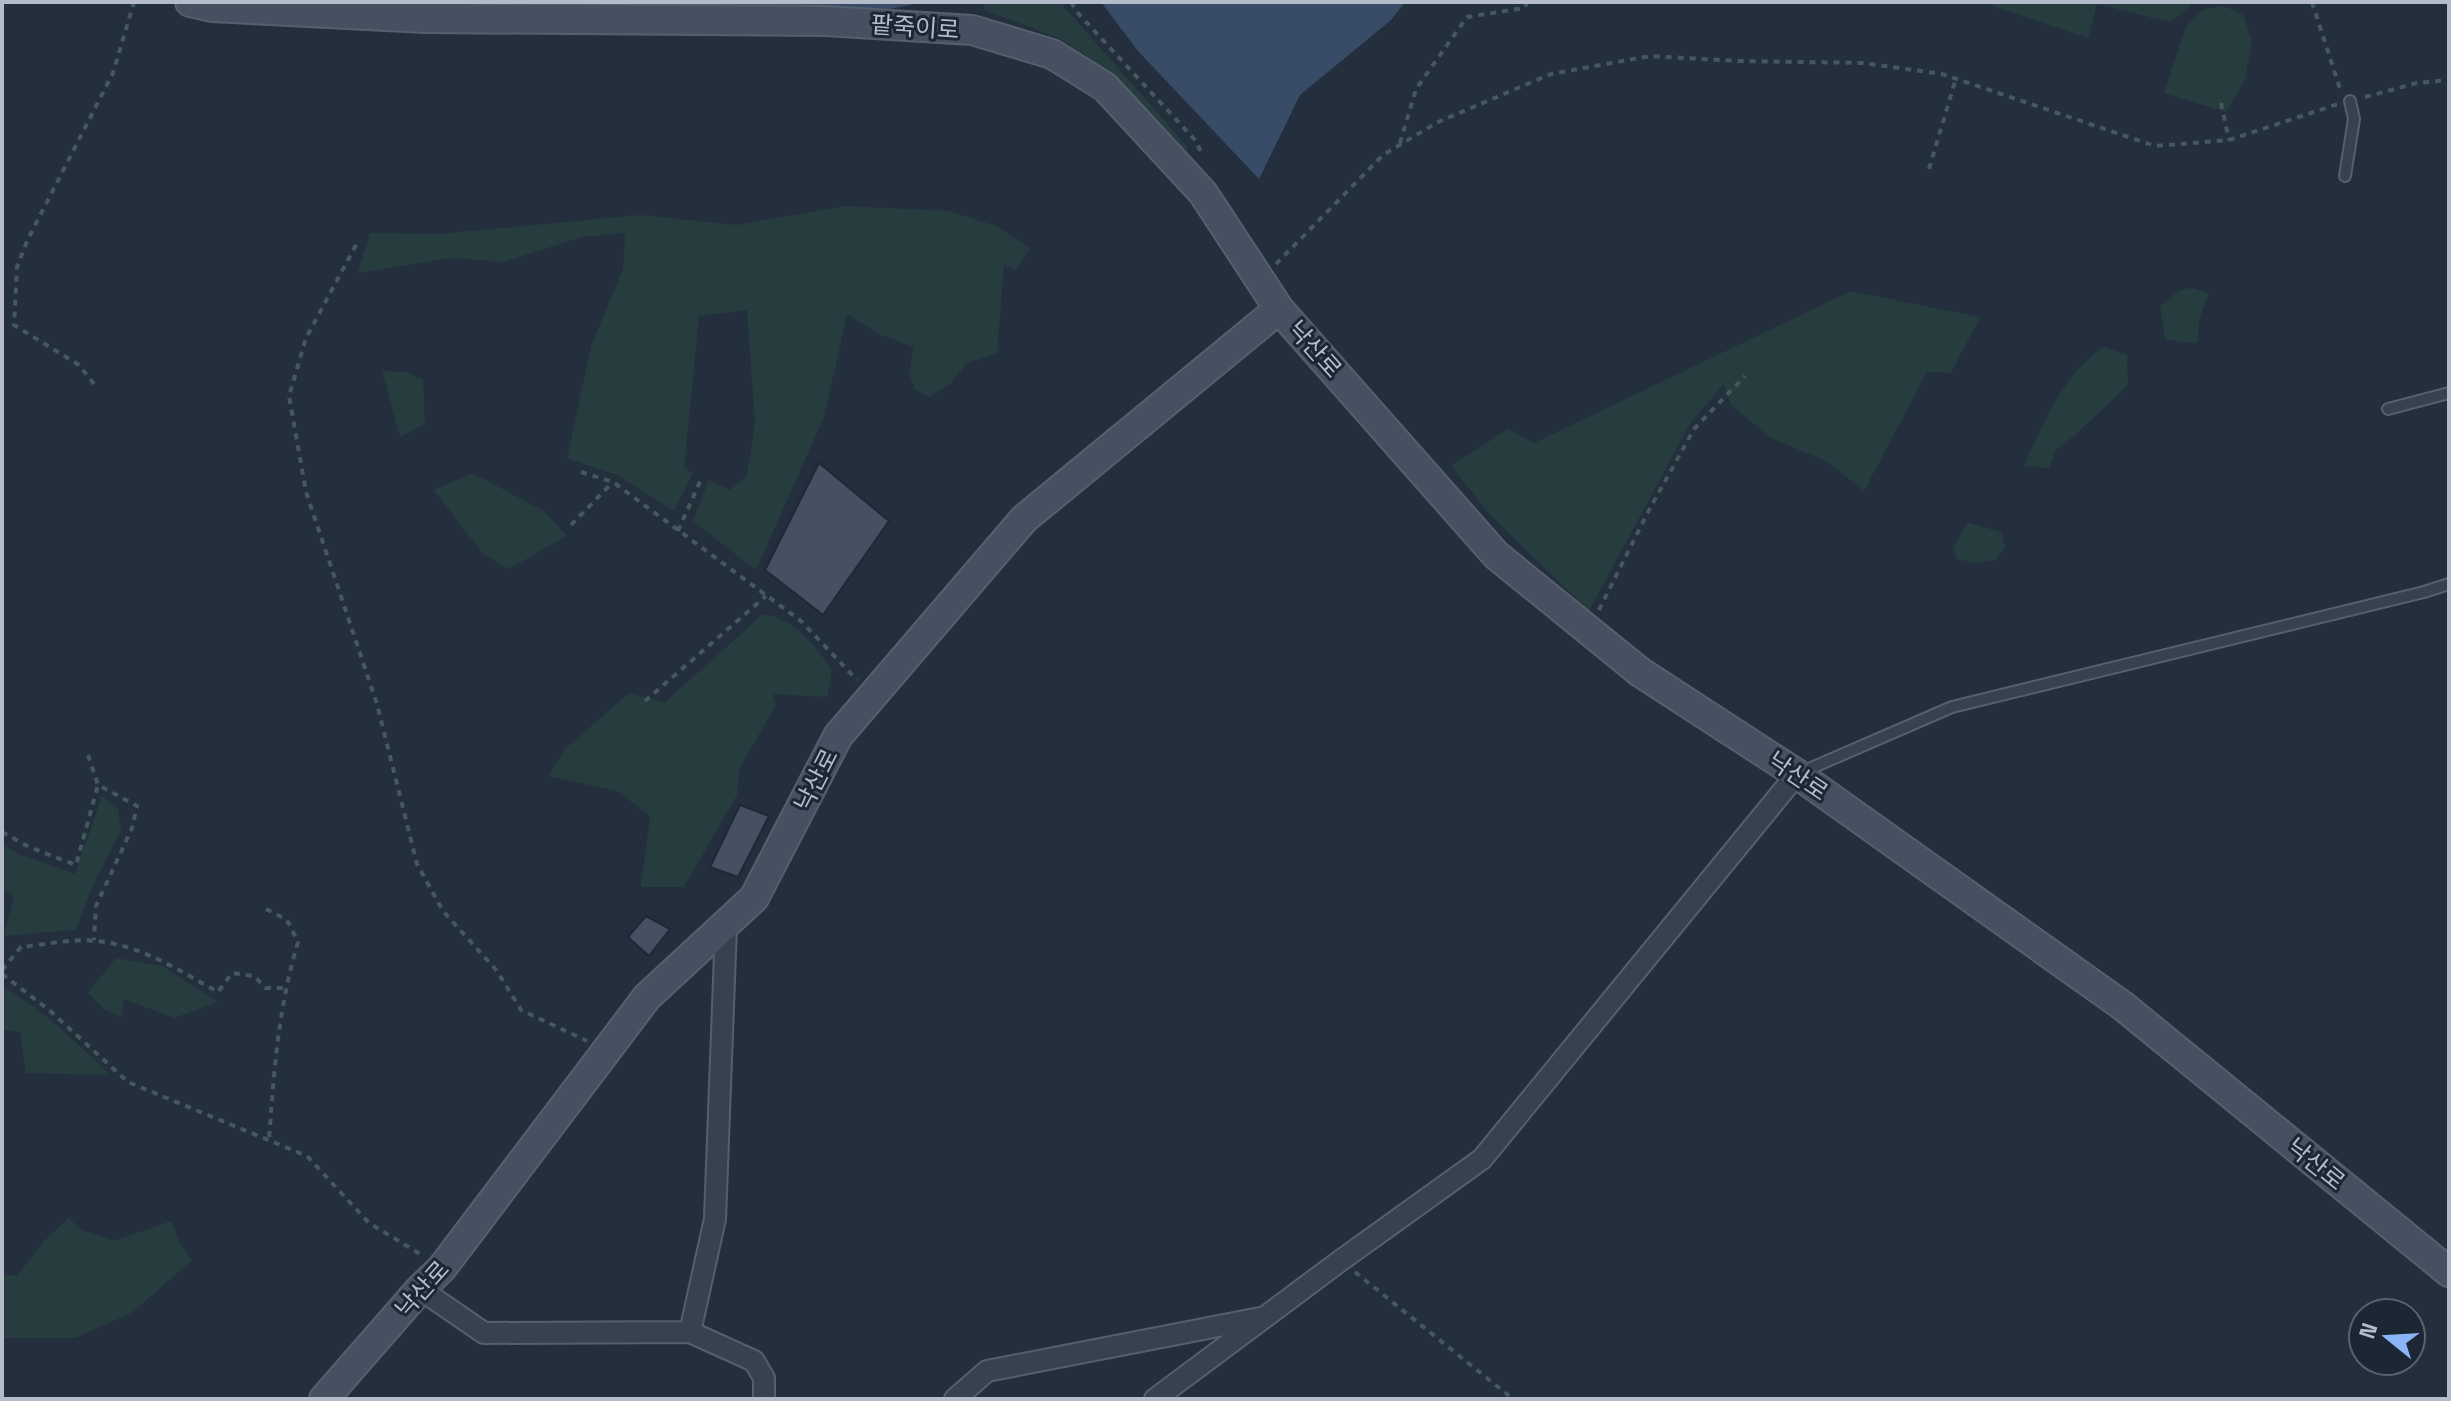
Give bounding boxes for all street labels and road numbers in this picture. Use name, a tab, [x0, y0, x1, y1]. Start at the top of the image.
street label: 팥죽이로	[870, 8, 960, 46]
street label: 낙산로	[1281, 314, 1349, 384]
street label: 낙산로	[787, 743, 845, 817]
street label: 낙산로	[1762, 745, 1834, 807]
street label: 낙산로	[2281, 1131, 2351, 1197]
street label: 낙산로	[388, 1254, 456, 1324]

